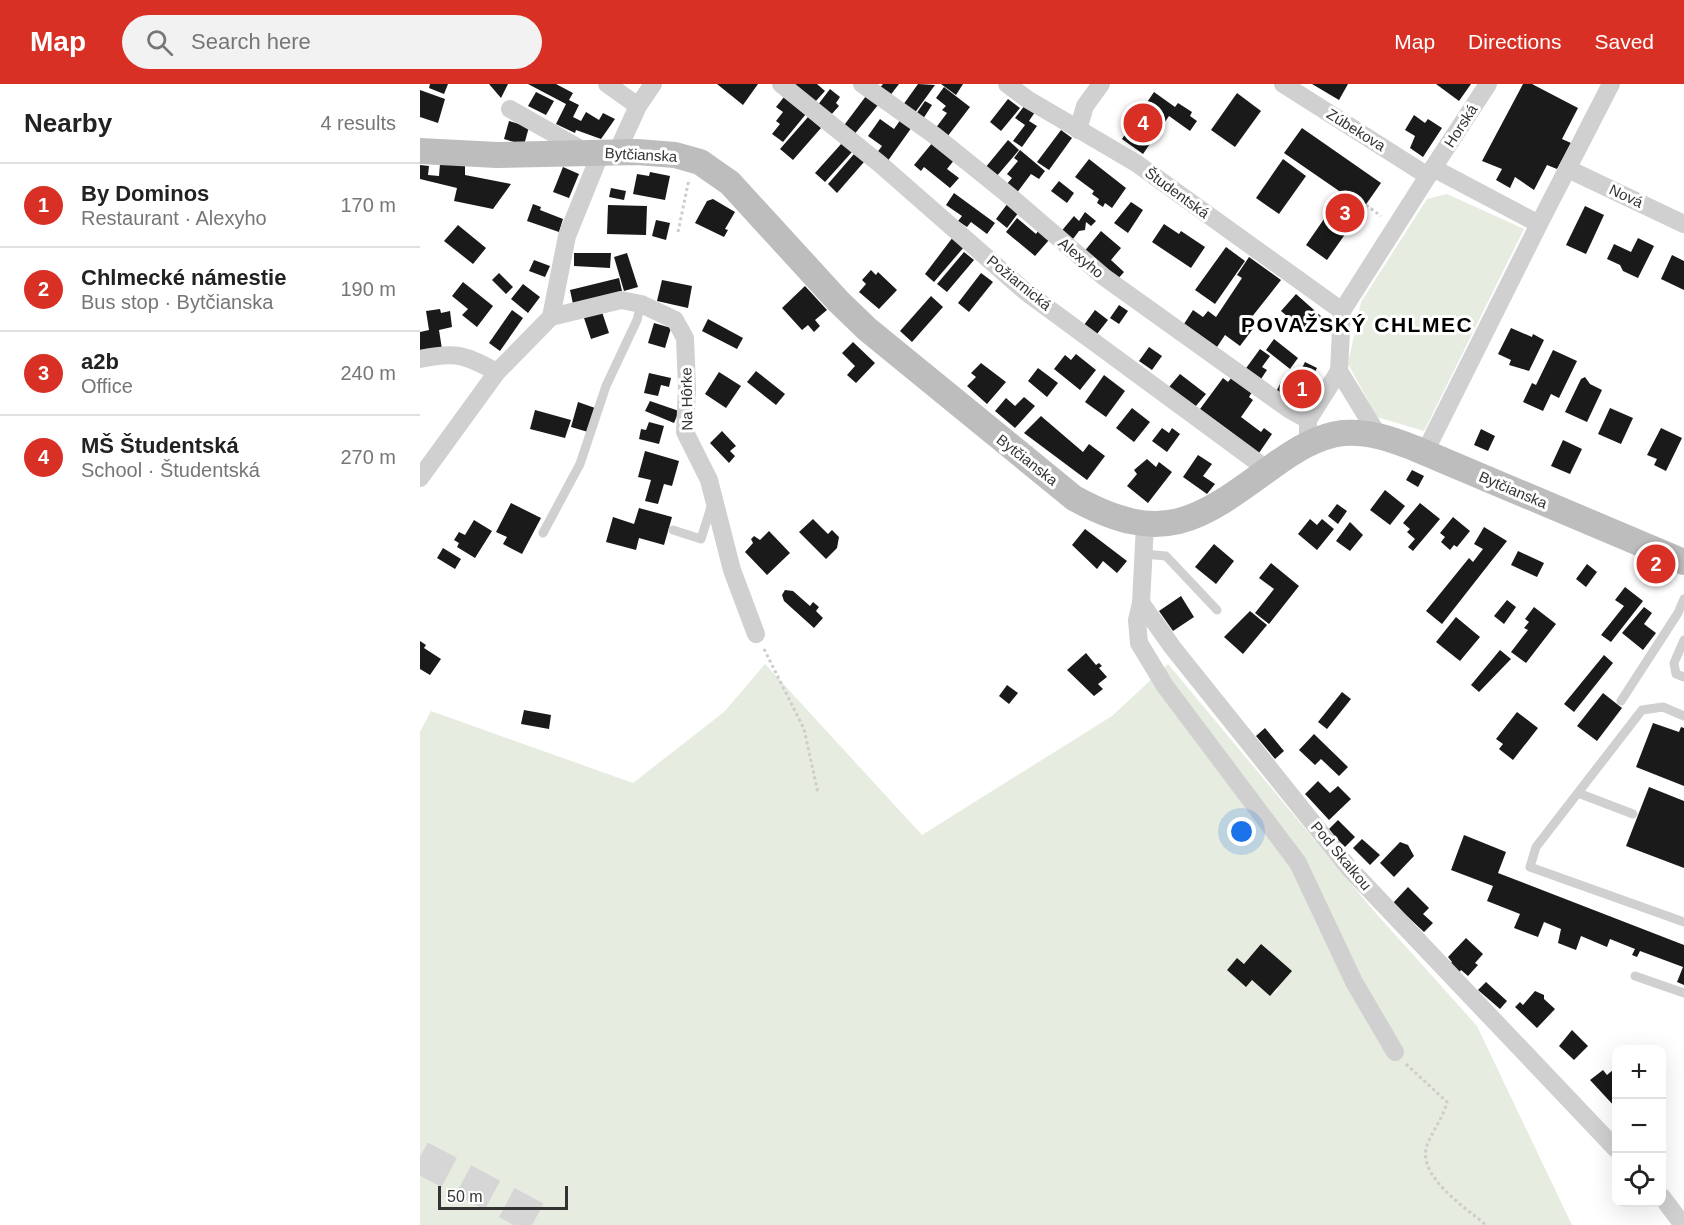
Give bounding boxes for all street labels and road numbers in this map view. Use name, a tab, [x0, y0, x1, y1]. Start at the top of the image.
street label: Horská	[1441, 101, 1481, 150]
street label: Zúbekova	[1324, 105, 1389, 155]
street label: Bytčianska	[604, 144, 678, 165]
street label: Študentská	[1142, 164, 1213, 222]
street label: Nová	[1607, 180, 1646, 211]
street label: Alexyho	[1055, 234, 1107, 281]
street label: Požiarnická	[984, 252, 1055, 314]
street label: Na Hôrke	[677, 367, 696, 431]
street label: Bytčianska	[993, 431, 1062, 489]
street label: Bytčianska	[1476, 468, 1550, 512]
street label: Pod Skalkou	[1308, 818, 1375, 893]

